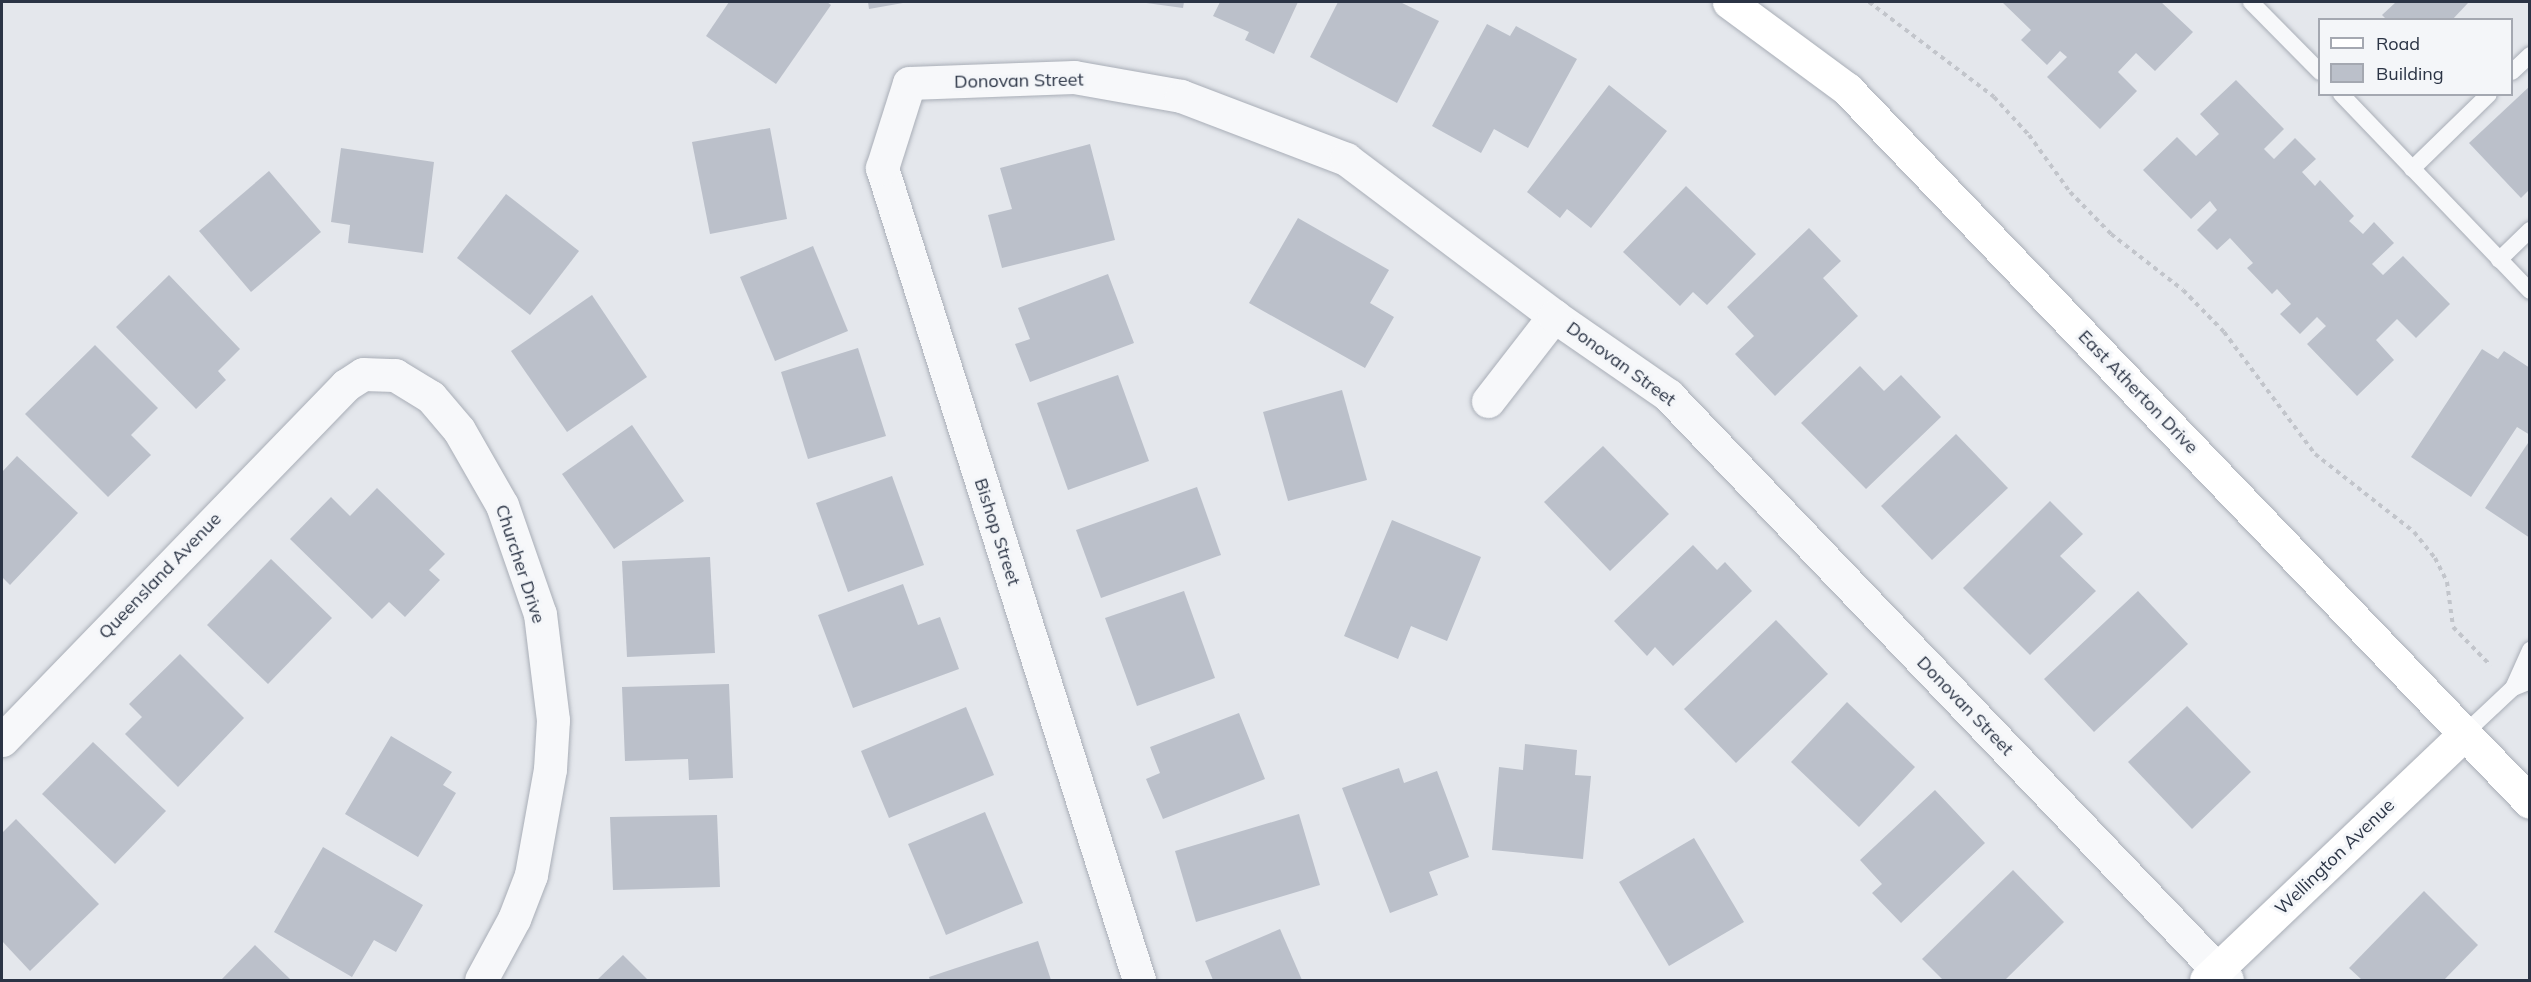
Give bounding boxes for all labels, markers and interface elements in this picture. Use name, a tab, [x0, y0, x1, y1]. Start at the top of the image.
legend	[2318, 18, 2513, 96]
text: Road	[2376, 32, 2420, 55]
text: Building	[2376, 62, 2444, 85]
street label: Donovan Street	[954, 69, 1084, 93]
street label: Donovan Street	[1562, 317, 1680, 411]
street label: East Atherton Drive	[2074, 326, 2202, 458]
street label: Bishop Street	[969, 476, 1025, 588]
street label: Churcher Drive	[491, 502, 549, 626]
street label: Queensland Avenue	[94, 508, 226, 644]
street label: Donovan Street	[1912, 652, 2018, 760]
street label: Wellington Avenue	[2271, 795, 2399, 919]

